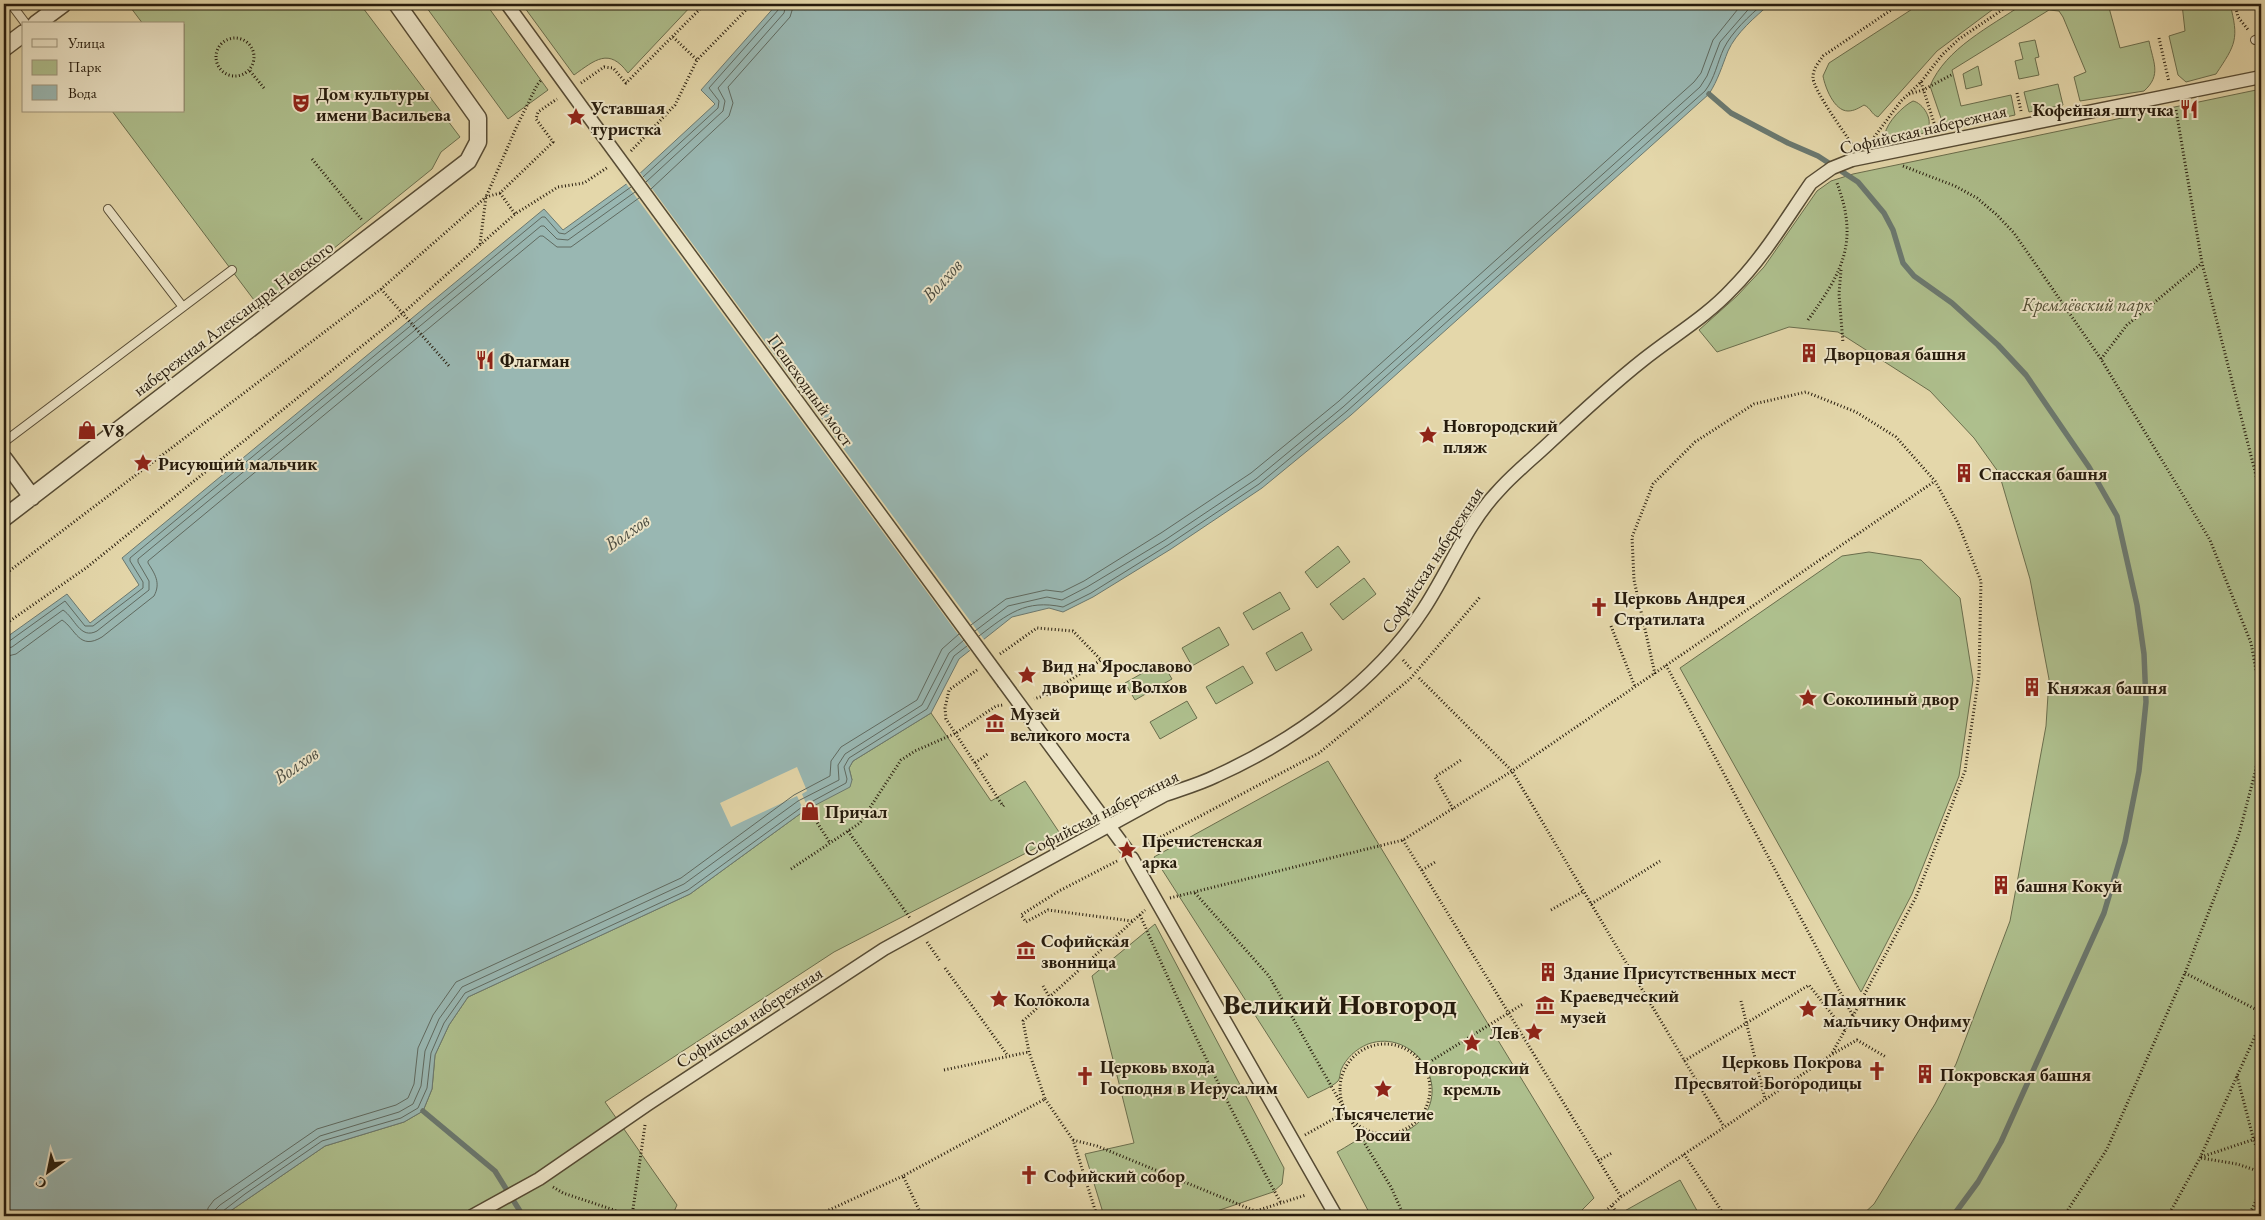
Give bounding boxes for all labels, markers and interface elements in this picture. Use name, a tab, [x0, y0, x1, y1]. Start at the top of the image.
legend	[22, 22, 185, 112]
text: Улица	[67, 33, 105, 52]
text: Парк	[68, 57, 101, 76]
place label: Дом культуры имени Васильева	[316, 82, 451, 126]
text: Вода	[68, 83, 97, 102]
theatre icon: Дом культуры имени Васильева	[290, 92, 312, 114]
place label: Уставшая туристка	[590, 96, 666, 140]
place label: Кофейная штучка	[2032, 98, 2174, 121]
restaurant icon: Кофейная штучка	[2178, 98, 2200, 120]
street label: Софийская набережная	[1837, 99, 2009, 159]
place icon: Уставшая туристка	[565, 106, 587, 128]
street label: набережная Александра Невского	[128, 235, 338, 401]
water label: Волхов	[915, 253, 968, 308]
park label: Кремлёвский парк	[2021, 293, 2152, 317]
street label: Пешеходный мост	[762, 329, 860, 451]
building icon: Дворцовая башня	[1798, 342, 1820, 364]
place label: Дворцовая башня	[1824, 342, 1966, 365]
restaurant icon: Флагман	[474, 349, 496, 371]
place label: Флагман	[500, 349, 570, 372]
place label: Новгородский пляж	[1443, 414, 1558, 458]
shop icon: V8	[76, 419, 98, 441]
place label: V8	[102, 419, 124, 442]
place icon: Новгородский пляж	[1417, 424, 1439, 446]
place icon: Рисующий мальчик	[132, 452, 154, 474]
place label: Рисующий мальчик	[158, 452, 317, 475]
building icon: Спасская башня	[1953, 462, 1975, 484]
place label: Спасская башня	[1979, 462, 2108, 485]
street label: Софийская набережная	[1376, 482, 1488, 638]
water label: Волхов	[599, 507, 655, 557]
place label: Церковь Андрея Стратилата	[1614, 586, 1746, 630]
church icon: Церковь Андрея Стратилата	[1588, 596, 1610, 618]
place label: Вид на Ярославово дворище и Волхов	[1042, 654, 1192, 698]
place icon: Вид на Ярославово дворище и Волхов	[1016, 664, 1038, 686]
building icon: Княжая башня	[2021, 676, 2043, 698]
place label: Княжая башня	[2047, 676, 2167, 699]
place icon: Соколиный двор	[1797, 687, 1819, 709]
place label: Соколиный двор	[1823, 687, 1959, 710]
place label: Музей великого моста	[1010, 702, 1130, 746]
museum icon: Музей великого моста	[984, 712, 1006, 734]
water label: Волхов	[268, 740, 324, 790]
street label: Софийская набережная	[1020, 764, 1182, 862]
shop icon: Причал	[799, 800, 821, 822]
place label: Причал	[825, 800, 888, 823]
place label: Пречистенская арка	[1142, 829, 1263, 873]
place icon: Пречистенская арка	[1116, 839, 1138, 861]
building icon: башня Кокуй	[1990, 874, 2012, 896]
place label: башня Кокуй	[2016, 874, 2123, 897]
place label: Софийская звонница	[1041, 929, 1130, 973]
museum icon: Софийская звонница	[1015, 939, 1037, 961]
street label: Софийская набережная	[671, 961, 827, 1073]
building icon: Здание Присутственных мест	[1537, 961, 1559, 983]
place label: Здание Присутственных мест	[1563, 961, 1796, 984]
place label: Краеведческий музей	[1560, 984, 1679, 1028]
district label: Великий Новгород	[1223, 986, 1457, 1022]
place icon: Колокола	[988, 988, 1010, 1010]
place label: Колокола	[1014, 988, 1090, 1011]
place label: Памятник мальчику Онфиму	[1823, 988, 1971, 1032]
museum icon: Краеведческий музей	[1534, 994, 1556, 1016]
place icon: Памятник мальчику Онфиму	[1797, 998, 1819, 1020]
place label: Лев	[1489, 1021, 1519, 1044]
place icon: Лев	[1523, 1021, 1545, 1043]
place icon: Новгородский кремль	[1461, 1032, 1483, 1054]
place label: Церковь Покрова Пресвятой Богородицы	[1674, 1050, 1862, 1094]
place label: Церковь входа Господня в Иерусалим	[1100, 1055, 1278, 1099]
place label: Новгородский кремль	[1415, 1056, 1530, 1100]
church icon: Церковь Покрова Пресвятой Богородицы	[1866, 1060, 1888, 1082]
building icon: Покровская башня	[1914, 1063, 1936, 1085]
place label: Покровская башня	[1940, 1063, 2092, 1086]
church icon: Церковь входа Господня в Иерусалим	[1074, 1065, 1096, 1087]
place icon: Тысячелетие России	[1372, 1078, 1394, 1100]
place label: Тысячелетие России	[1332, 1102, 1434, 1146]
north arrow	[22, 1148, 72, 1198]
church icon: Софийский собор	[1018, 1164, 1040, 1186]
place label: Софийский собор	[1044, 1164, 1185, 1187]
text: С	[32, 1173, 50, 1193]

